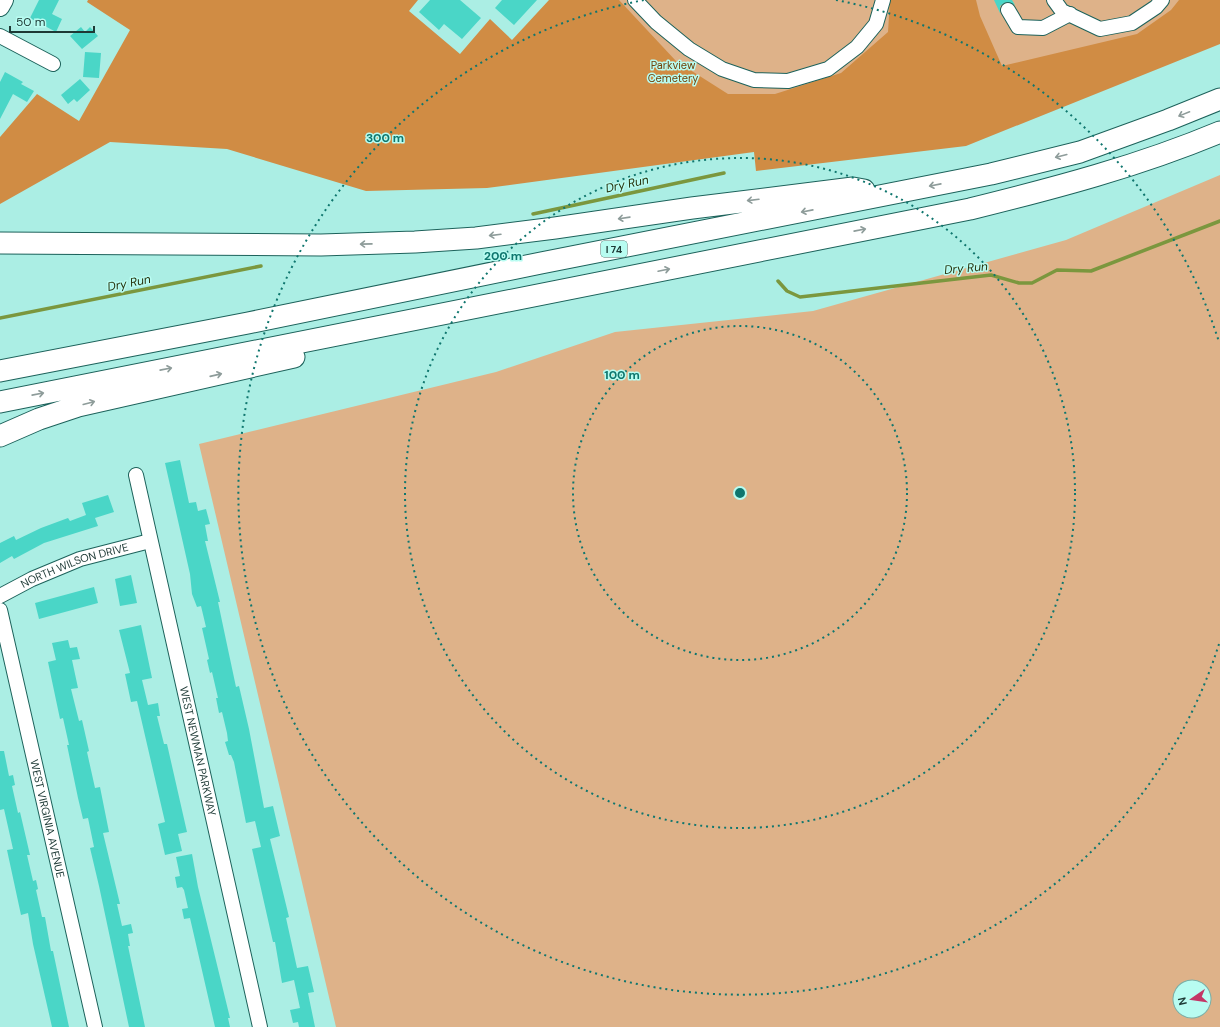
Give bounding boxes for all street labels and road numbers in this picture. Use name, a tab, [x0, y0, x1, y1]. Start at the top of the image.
road number: I 74	[601, 241, 627, 257]
street label: NORTH WILSON DRIVE	[18, 540, 130, 591]
street label: WEST NEWMAN PARKWAY	[177, 685, 219, 818]
street label: WEST VIRGINIA AVENUE	[27, 758, 68, 879]

